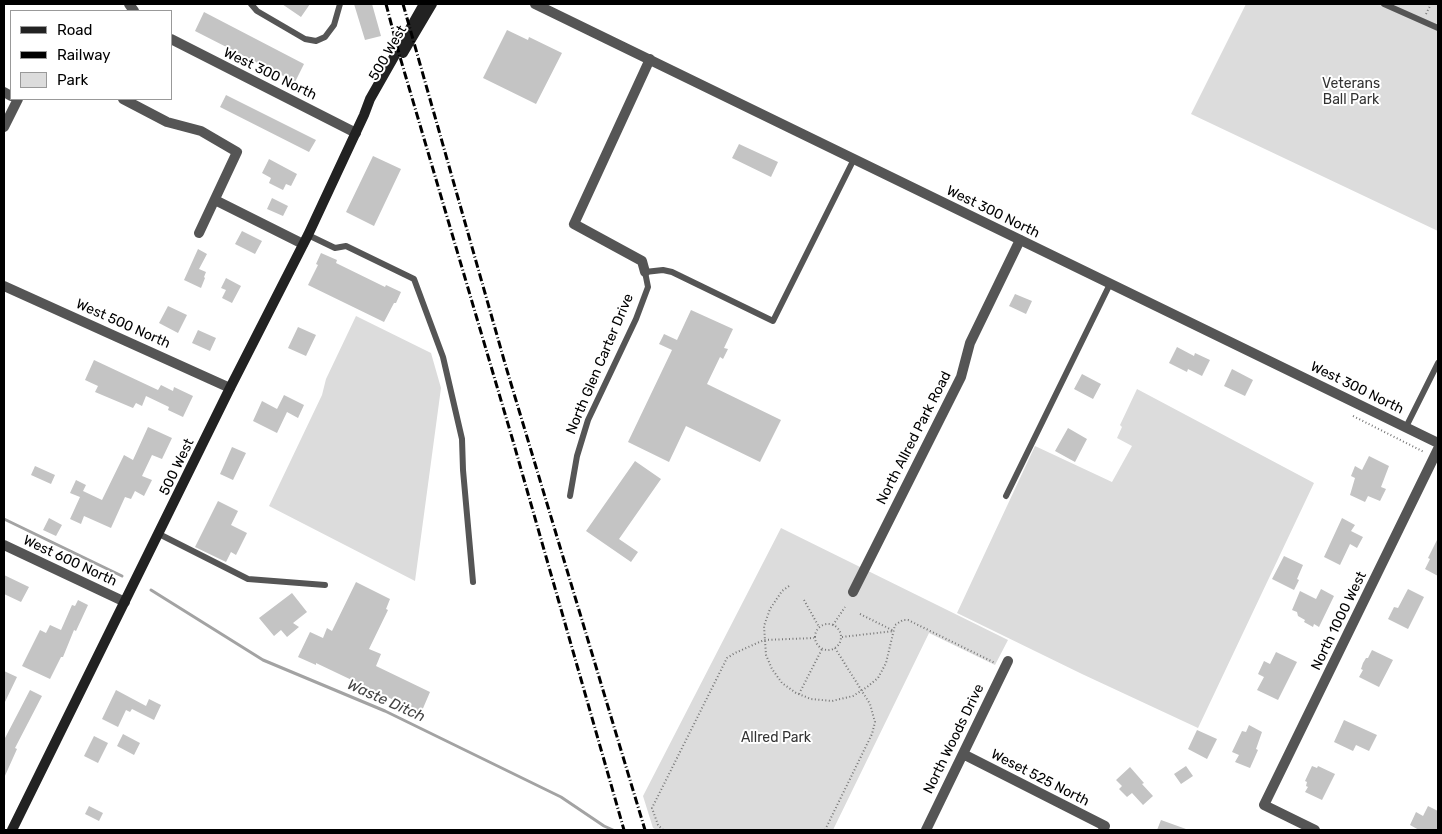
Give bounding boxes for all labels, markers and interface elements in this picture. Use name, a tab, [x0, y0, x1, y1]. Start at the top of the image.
legend	[10, 10, 172, 100]
text: Road	[57, 21, 93, 39]
street label: 500 West	[366, 22, 410, 84]
street label: West 300 North	[221, 44, 319, 104]
text: Railway	[57, 46, 111, 64]
text: Park	[57, 71, 88, 89]
park label: Veterans Ball Park	[1322, 76, 1380, 108]
street label: West 300 North	[944, 182, 1042, 242]
street label: North Glen Carter Drive	[563, 291, 637, 437]
street label: West 500 North	[73, 296, 173, 352]
street label: West 300 North	[1308, 358, 1406, 418]
street label: North Allred Park Road	[873, 369, 955, 507]
street label: 500 West	[156, 436, 198, 498]
street label: West 600 North	[20, 532, 120, 590]
street label: North 1000 West	[1308, 569, 1370, 673]
water label: Waste Ditch	[344, 676, 428, 726]
street label: North Woods Drive	[920, 681, 988, 797]
park label: Allred Park	[741, 730, 811, 746]
street label: Weset 525 North	[988, 746, 1092, 810]

